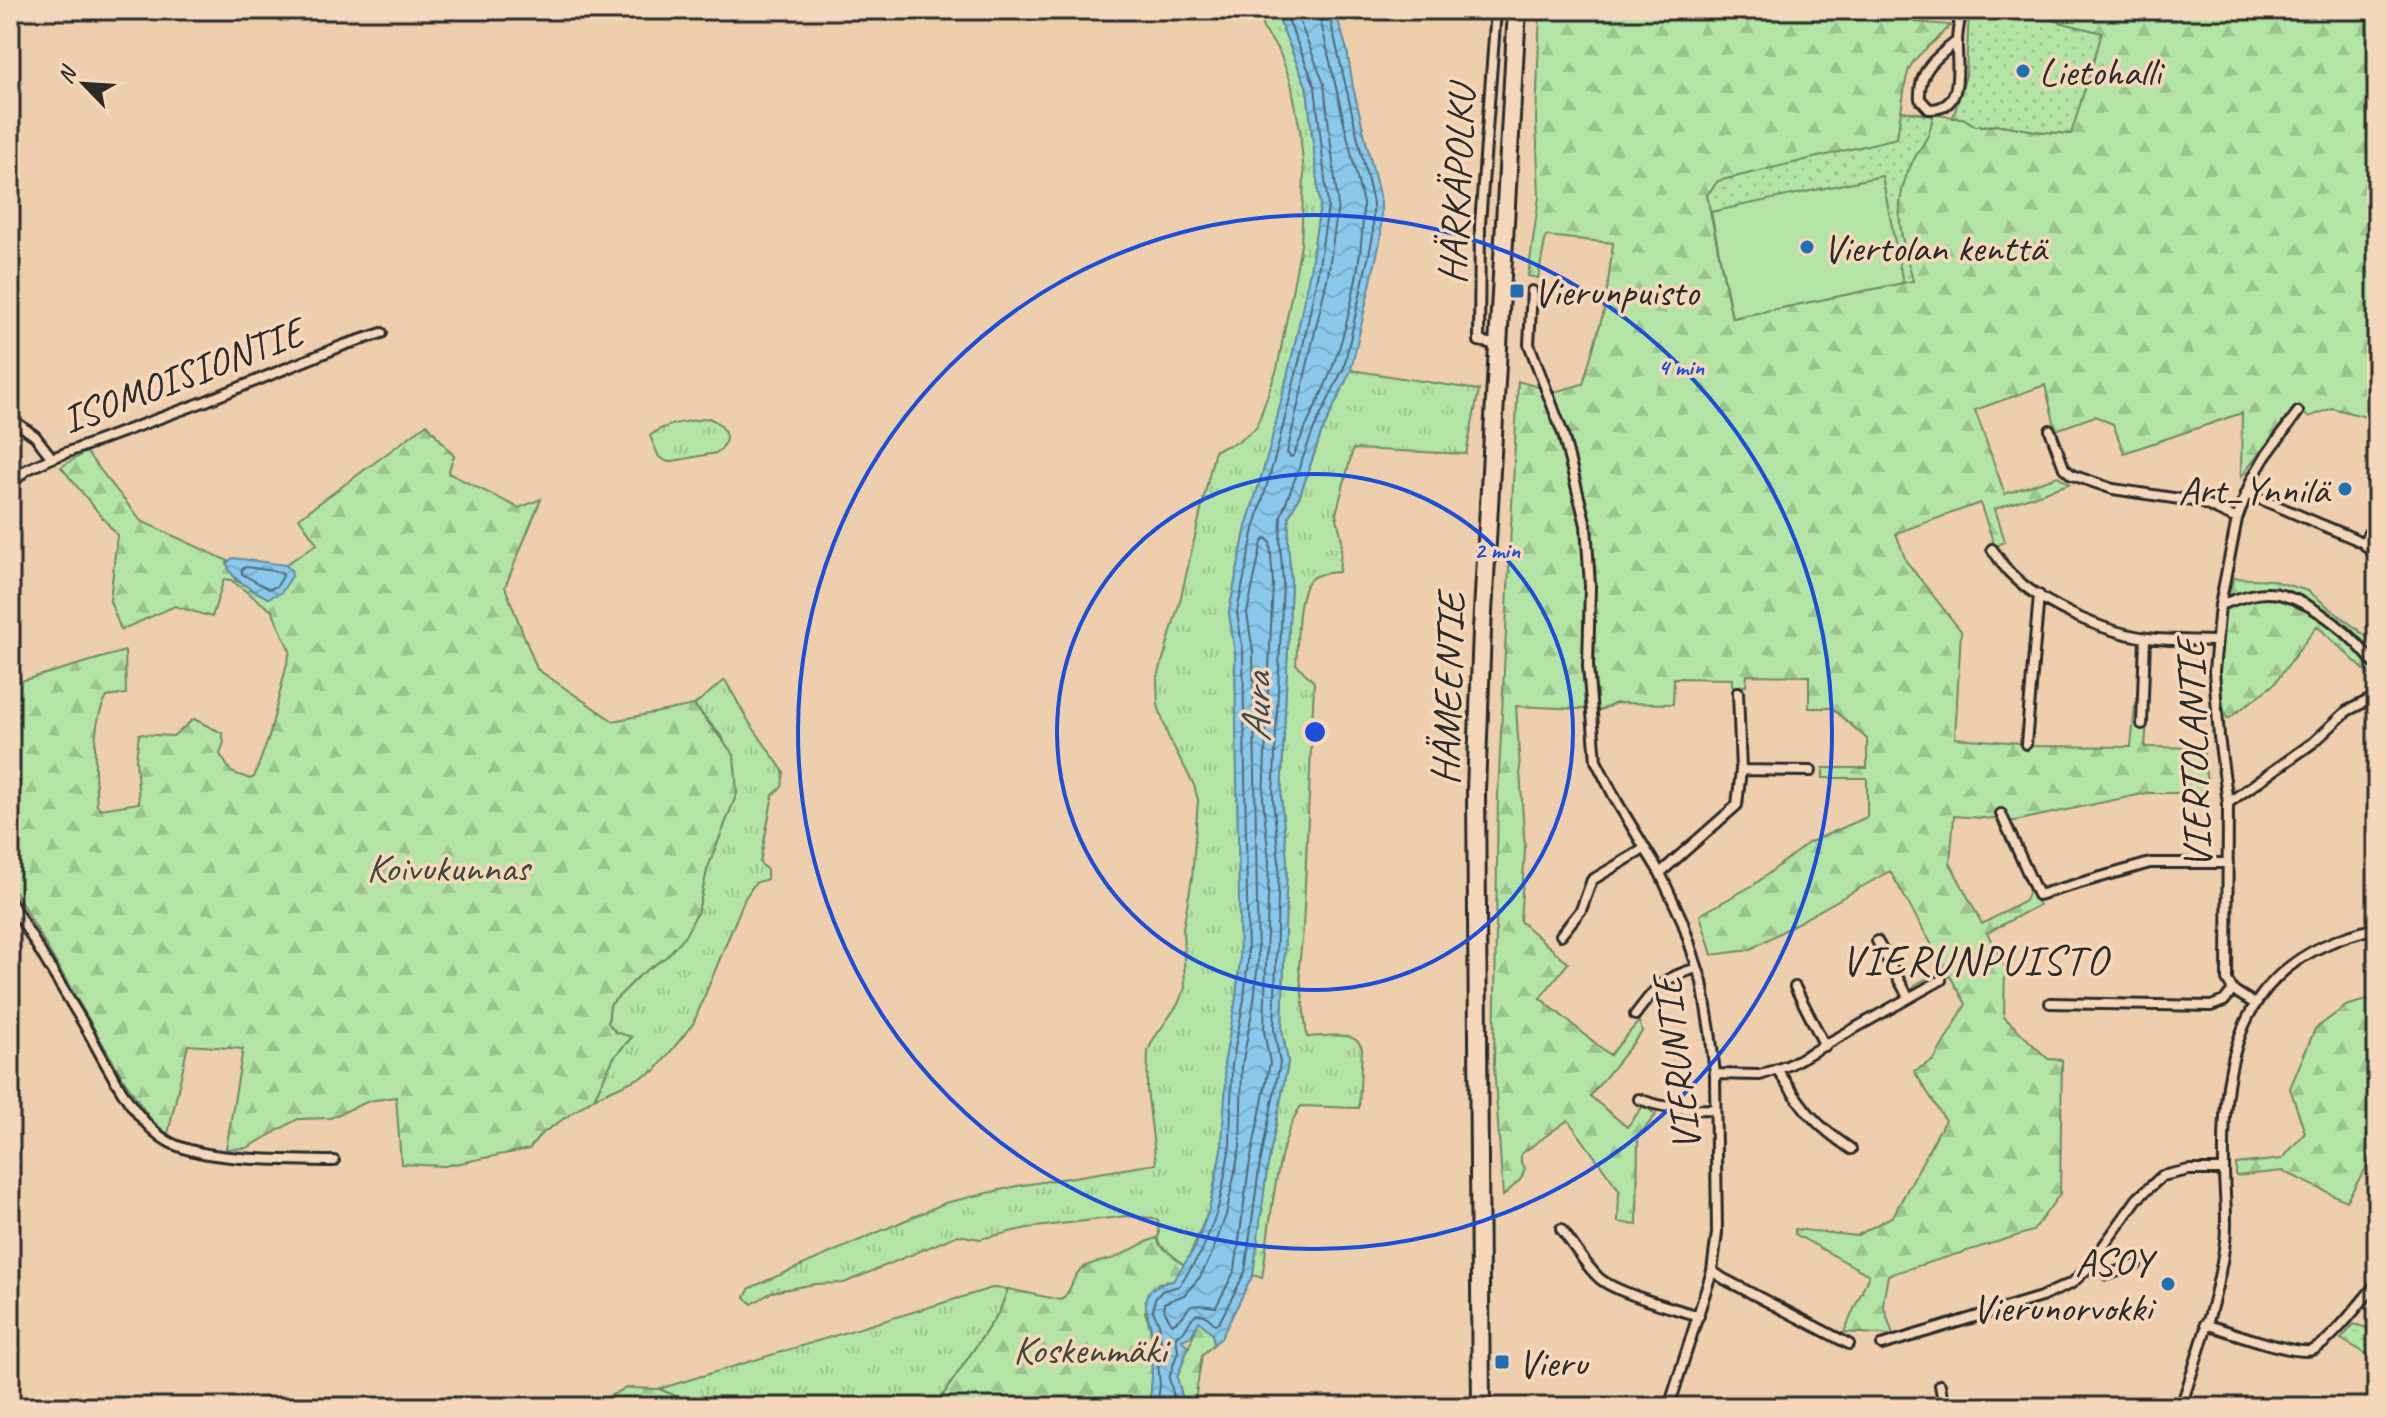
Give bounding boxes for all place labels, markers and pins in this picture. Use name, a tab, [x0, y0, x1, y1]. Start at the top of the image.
place label: Lietohalli	[2039, 47, 2165, 97]
marker: Lietohalli	[2014, 62, 2032, 80]
place label: Viertolan kenttä	[1823, 223, 2049, 273]
marker: Viertolan kenttä	[1798, 238, 1816, 256]
place label: Vierunpuisto	[1533, 267, 1701, 317]
marker: Vierunpuisto	[1508, 282, 1526, 300]
place label: Art_Ynnilä	[2178, 465, 2332, 515]
marker: Art_Ynnilä	[2336, 480, 2354, 498]
centre of rings	[1301, 718, 1329, 746]
place label: ASOY Vierunorvokki	[1972, 1237, 2158, 1333]
marker: ASOY Vierunorvokki	[2159, 1275, 2177, 1293]
place label: Vieru	[1518, 1338, 1589, 1388]
marker: Vieru	[1493, 1353, 1511, 1371]

